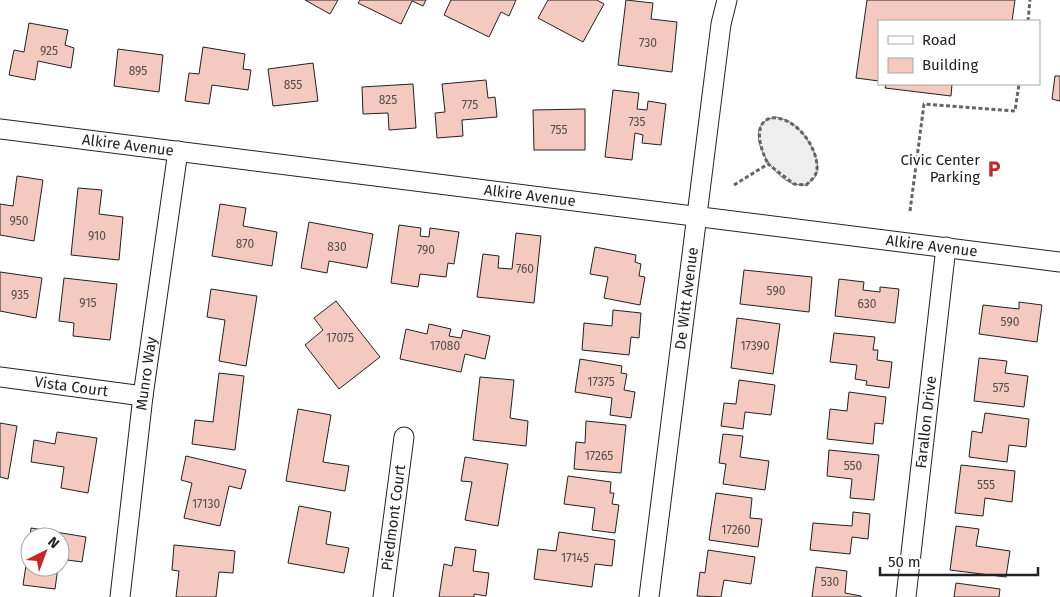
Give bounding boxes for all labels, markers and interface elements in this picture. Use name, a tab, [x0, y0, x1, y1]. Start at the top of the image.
legend	[878, 20, 1040, 85]
text: Road	[922, 31, 957, 49]
house number: 730	[639, 36, 657, 50]
house number: 925	[40, 44, 58, 58]
text: Building	[922, 56, 978, 74]
house number: 895	[129, 64, 147, 78]
house number: 855	[284, 78, 302, 92]
house number: 825	[379, 93, 397, 107]
house number: 775	[462, 98, 478, 112]
house number: 735	[628, 115, 646, 129]
house number: 755	[550, 123, 568, 137]
street label: Alkire Avenue	[81, 130, 175, 160]
place label: Civic Center Parking	[900, 151, 980, 186]
parking icon: Civic Center Parking	[984, 159, 1004, 179]
street label: Alkire Avenue	[483, 181, 577, 210]
house number: 950	[9, 214, 29, 228]
house number: 910	[88, 229, 106, 243]
street label: Alkire Avenue	[885, 231, 979, 261]
house number: 870	[236, 237, 254, 251]
house number: 830	[327, 240, 347, 254]
house number: 790	[417, 243, 435, 257]
street label: De Witt Avenue	[671, 246, 702, 351]
house number: 760	[516, 262, 534, 276]
house number: 590	[767, 284, 786, 298]
house number: 935	[11, 288, 29, 302]
house number: 915	[79, 296, 97, 310]
house number: 630	[858, 297, 877, 311]
house number: 590	[1001, 315, 1020, 329]
house number: 17075	[326, 331, 354, 345]
street label: Munro Way	[132, 335, 160, 412]
house number: 17080	[430, 339, 460, 353]
house number: 17390	[740, 339, 770, 353]
street label: Vista Court	[34, 373, 110, 400]
house number: 17375	[587, 375, 615, 389]
street label: Farallon Drive	[912, 375, 940, 470]
house number: 575	[993, 381, 1009, 395]
house number: 17265	[585, 449, 613, 463]
house number: 550	[844, 459, 863, 473]
street label: Piedmont Court	[378, 463, 409, 572]
house number: 555	[977, 478, 995, 492]
house number: 17130	[192, 497, 220, 511]
house number: 17260	[721, 523, 751, 537]
north arrow	[20, 527, 70, 577]
text: N	[44, 533, 63, 552]
scale bar	[880, 544, 1038, 576]
house number: 17145	[561, 551, 589, 565]
text: 50 m	[888, 553, 921, 571]
house number: 530	[821, 575, 840, 589]

